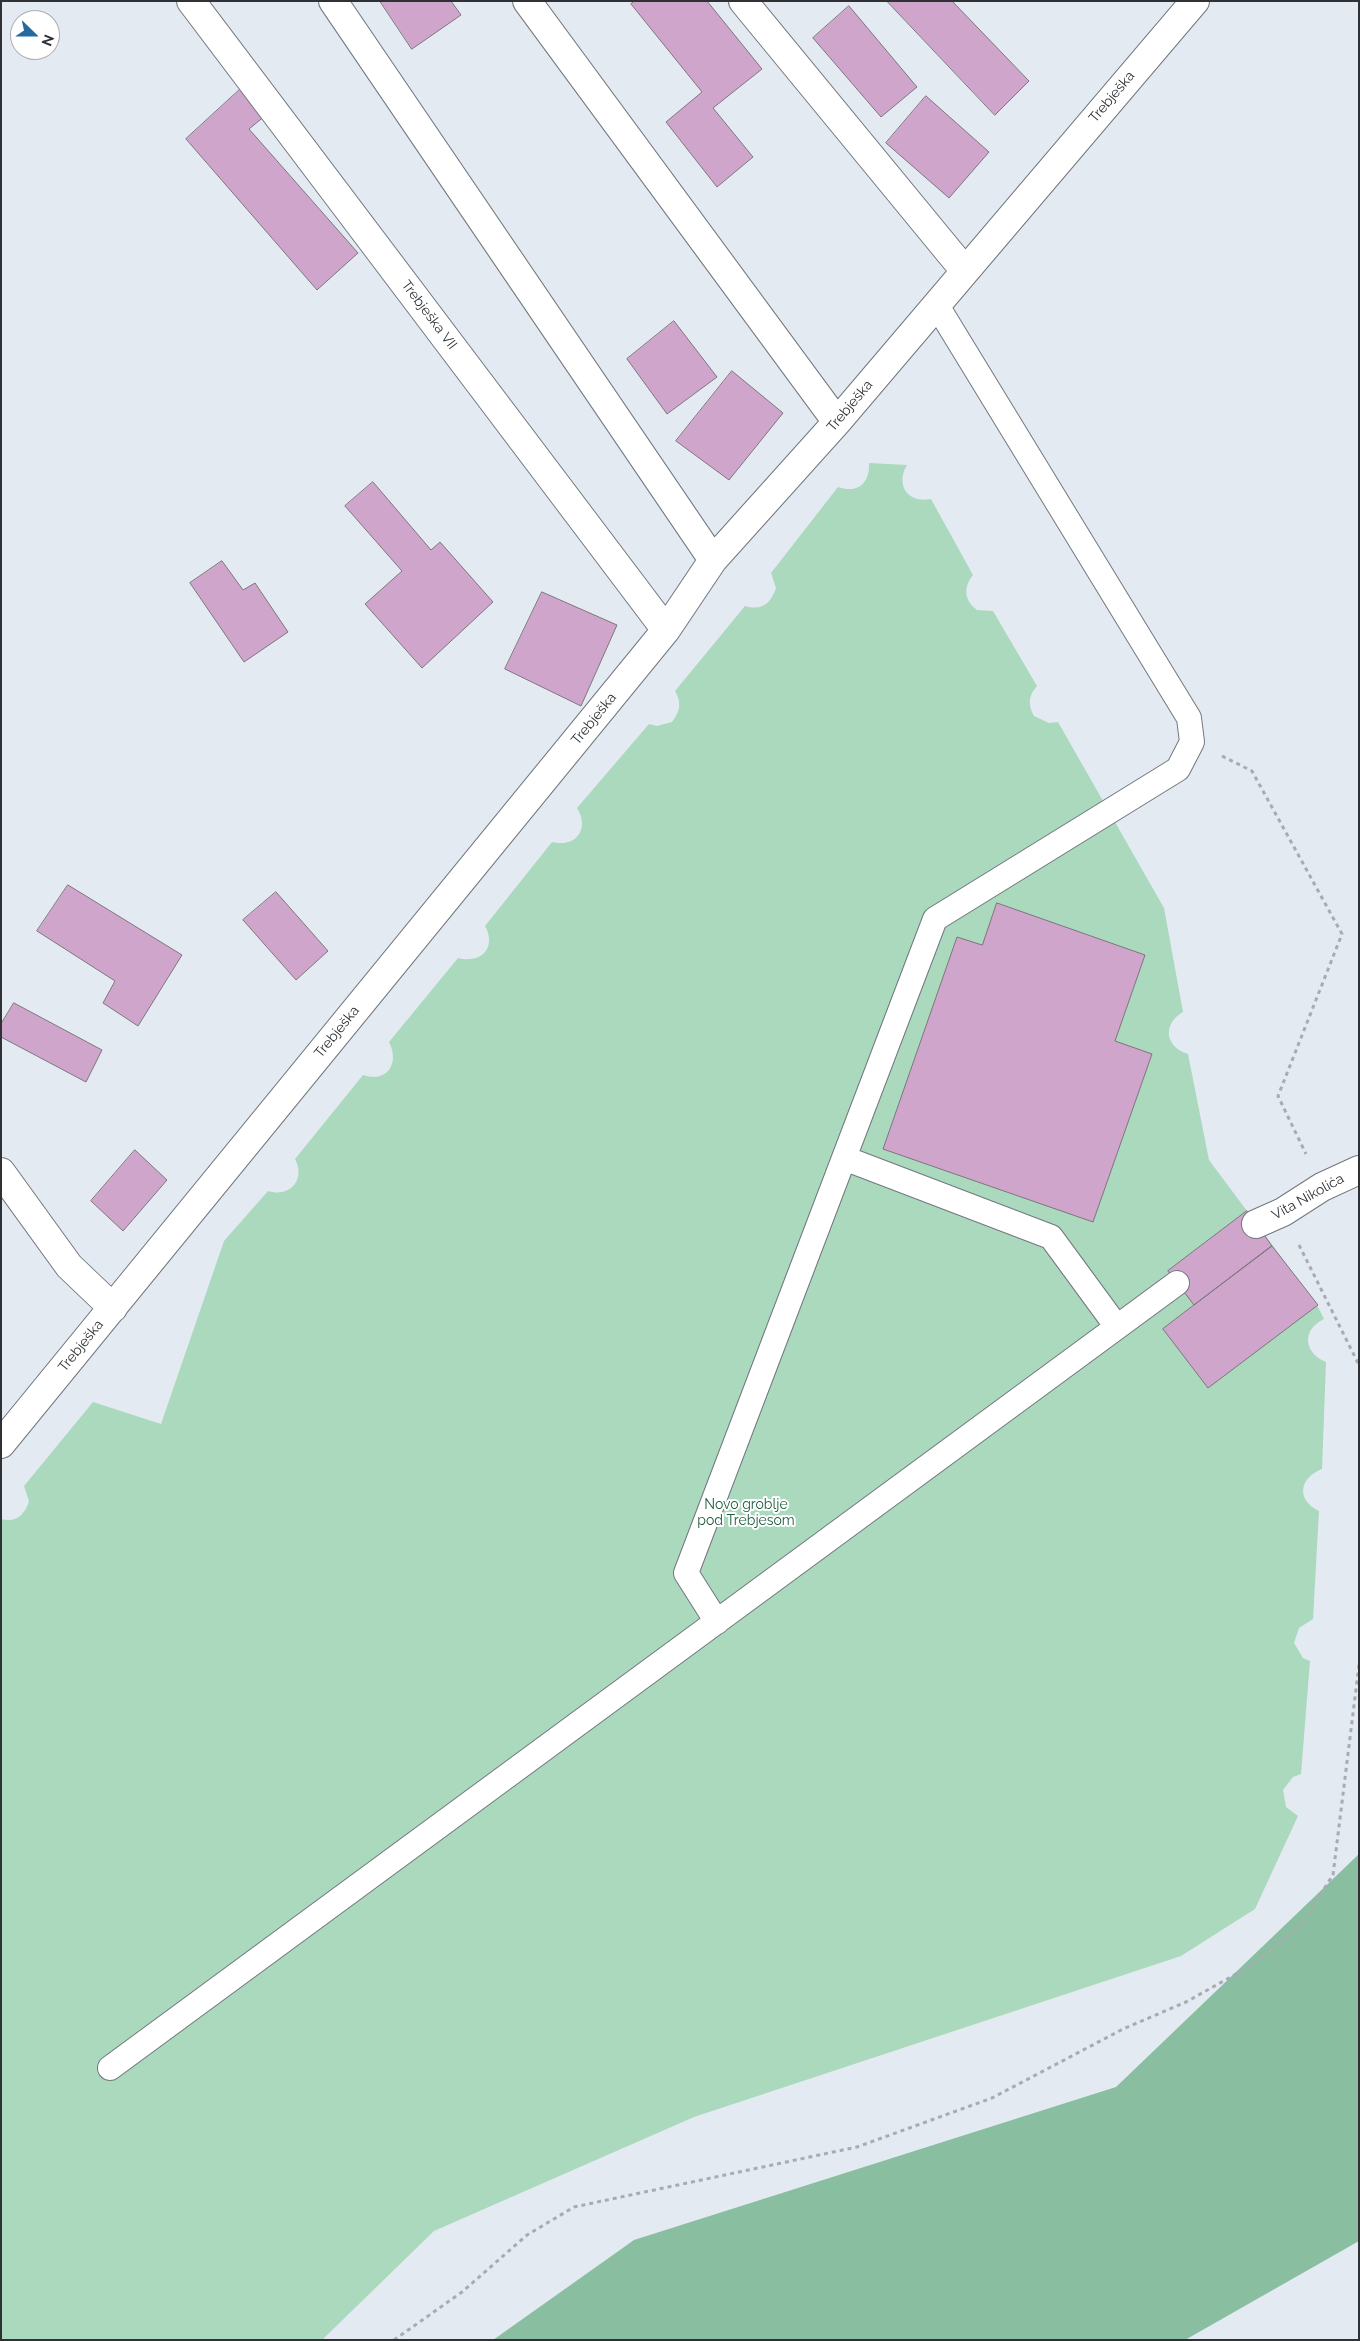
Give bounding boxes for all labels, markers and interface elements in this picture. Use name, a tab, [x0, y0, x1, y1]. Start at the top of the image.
north arrow	[10, 10, 60, 60]
text: N	[39, 32, 57, 48]
street label: Trebješka	[1086, 68, 1138, 126]
street label: Trebješka VII	[398, 277, 460, 353]
street label: Trebješka	[824, 377, 876, 435]
street label: Trebješka	[568, 690, 620, 748]
street label: Trebješka	[311, 1003, 363, 1061]
street label: Vita Nikolića	[1269, 1170, 1347, 1224]
street label: Trebješka	[55, 1317, 107, 1375]
park label: Novo groblje pod Trebjesom	[697, 1497, 795, 1530]

